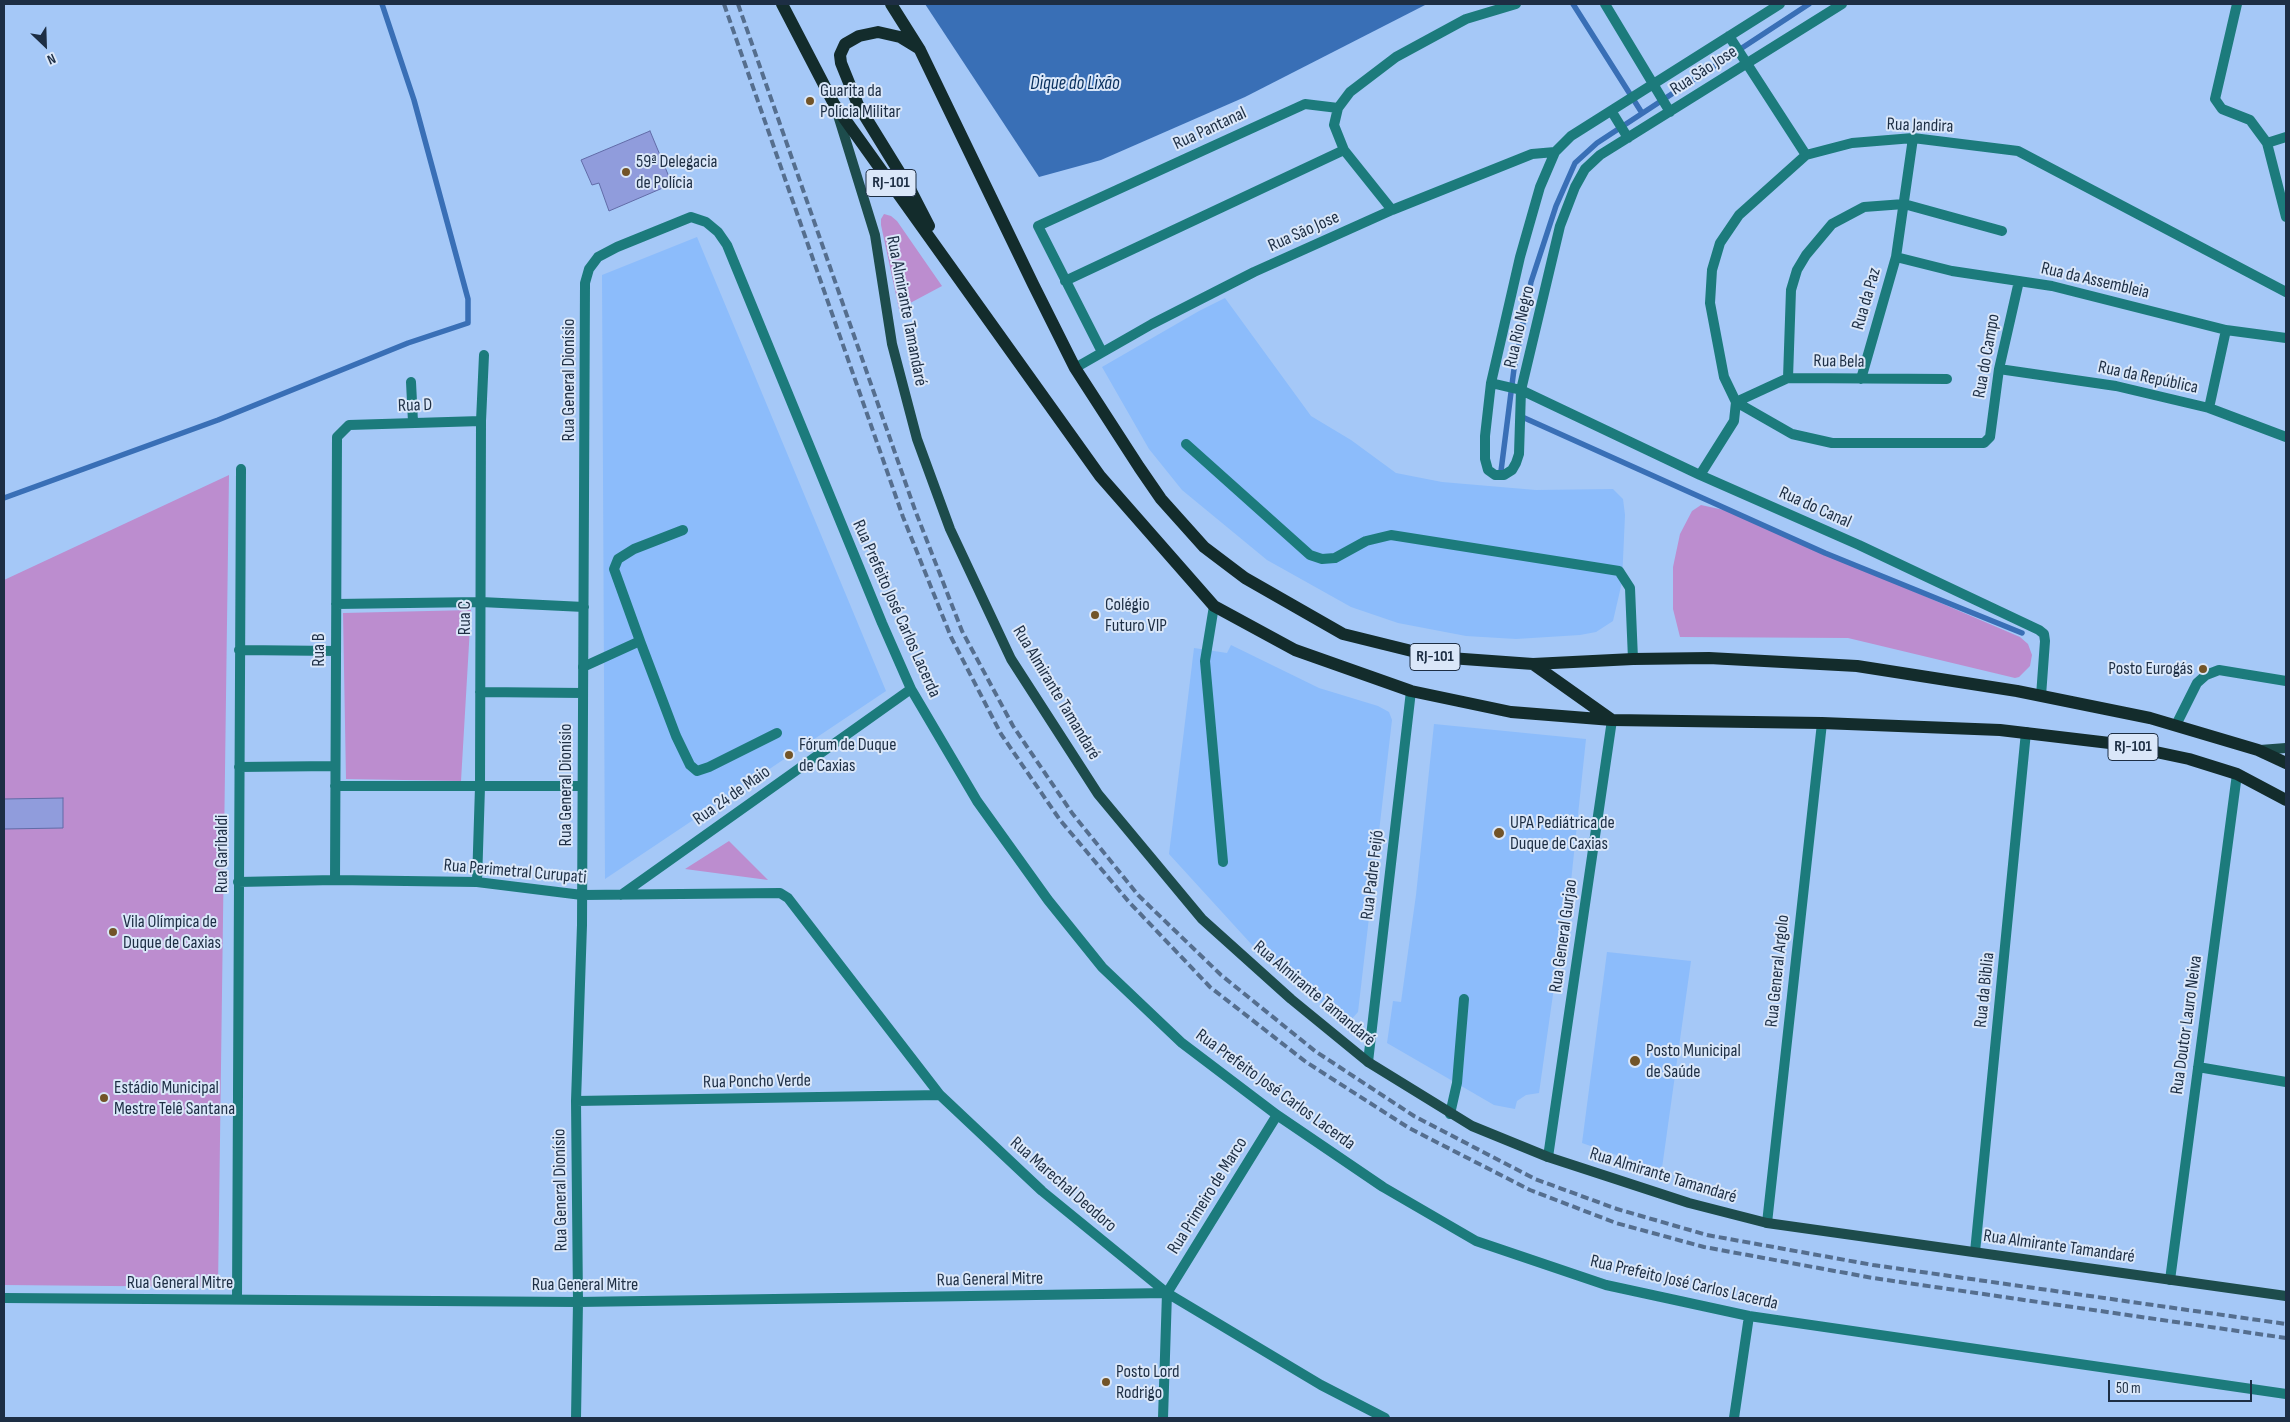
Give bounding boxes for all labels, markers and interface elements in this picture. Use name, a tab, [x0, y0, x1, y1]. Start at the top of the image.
north arrow	[20, 20, 70, 70]
street label: Rua Sāo Jose	[1666, 41, 1742, 101]
text: N	[44, 50, 58, 68]
water label: Dique do Lixão	[1030, 73, 1120, 95]
place label: Guarita da Polícia Militar	[820, 80, 901, 122]
marker: Guarita da Polícia Militar	[804, 95, 816, 107]
street label: Rua Pantanal	[1170, 103, 1250, 155]
street label: Rua Jandira	[1886, 114, 1954, 138]
place label: 59ª Delegacia de Polícia	[636, 151, 717, 193]
marker: 59ª Delegacia de Polícia	[620, 166, 632, 178]
road number: RJ-101	[866, 170, 916, 197]
street label: Rua Sāo Jose	[1265, 207, 1343, 257]
street label: Rua Almirante Tamandaré	[881, 234, 931, 388]
street label: Rua da Assembleia	[2039, 258, 2151, 304]
street label: Rua da Paz	[1848, 265, 1886, 333]
street label: Rua Rio Negro	[1500, 284, 1540, 370]
street label: Rua do Campo	[1969, 312, 2005, 400]
street label: Rua General Dionísio	[558, 319, 580, 441]
street label: Rua Bela	[1813, 351, 1865, 373]
street label: Rua da República	[2096, 357, 2200, 399]
street label: Rua D	[397, 395, 433, 417]
street label: Rua do Canal	[1776, 483, 1854, 533]
street label: Rua Prefeito José Carlos Lacerda	[847, 517, 945, 701]
place label: Colégio Futuro VIP	[1105, 594, 1167, 636]
street label: Rua C	[454, 601, 476, 635]
marker: Colégio Futuro VIP	[1089, 609, 1101, 621]
street label: Rua Almirante Tamandaré	[1007, 622, 1105, 764]
street label: Rua B	[308, 633, 330, 667]
road number: RJ-101	[1410, 644, 1460, 670]
place label: Posto Eurogás	[2108, 658, 2193, 680]
marker: Posto Eurogás	[2197, 663, 2209, 675]
street label: Rua General Dionísio	[555, 724, 577, 846]
place label: Fórum de Duque de Caxias	[799, 734, 896, 776]
road number: RJ-101	[2108, 734, 2158, 760]
marker: Fórum de Duque de Caxias	[783, 749, 795, 761]
street label: Rua 24 de Maio	[689, 762, 775, 830]
place label: UPA Pediátrica de Duque de Caxias	[1510, 812, 1615, 854]
street label: Rua Garibaldi	[211, 815, 233, 893]
marker: UPA Pediátrica de Duque de Caxias	[1492, 826, 1506, 840]
street label: Rua Padre Feijó	[1357, 829, 1389, 921]
street label: Rua Perimetral Curupati	[443, 855, 587, 889]
street label: Rua General Gurjao	[1545, 878, 1583, 994]
place label: Vila Olímpica de Duque de Caxias	[123, 911, 221, 954]
street label: Rua General Argolo	[1761, 914, 1795, 1028]
marker: Vila Olímpica de Duque de Caxias	[107, 926, 119, 938]
street label: Rua Almirante Tamandaré	[1249, 937, 1379, 1051]
street label: Rua da Biblia	[1970, 951, 2000, 1029]
street label: Rua Doutor Lauro Neiva	[2167, 954, 2207, 1096]
street label: Rua Prefeito José Carlos Lacerda	[1191, 1025, 1359, 1155]
place label: Posto Municipal de Saúde	[1646, 1040, 1741, 1082]
marker: Posto Municipal de Saúde	[1628, 1054, 1642, 1068]
street label: Rua Poncho Verde	[703, 1070, 811, 1094]
place label: Estádio Municipal Mestre Telê Santana	[114, 1077, 235, 1120]
marker: Estádio Municipal Mestre Telê Santana	[98, 1092, 110, 1104]
street label: Rua General Dionísio	[549, 1128, 573, 1252]
street label: Rua Marechal Deodoro	[1005, 1133, 1121, 1237]
street label: Rua Primeiro de Marco	[1163, 1134, 1253, 1258]
street label: Rua Almirante Tamandaré	[1587, 1143, 1739, 1209]
street label: Rua Almirante Tamandaré	[1982, 1226, 2136, 1268]
street label: Rua Prefeito José Carlos Lacerda	[1588, 1251, 1780, 1315]
street label: Rua General Mitre	[937, 1268, 1043, 1292]
street label: Rua General Mitre	[127, 1272, 233, 1294]
street label: Rua General Mitre	[532, 1274, 638, 1296]
place label: Posto Lord Rodrigo	[1116, 1361, 1180, 1404]
scale bar	[2110, 1370, 2254, 1402]
marker: Posto Lord Rodrigo	[1100, 1376, 1112, 1388]
text: 50 m	[2116, 1379, 2141, 1398]

